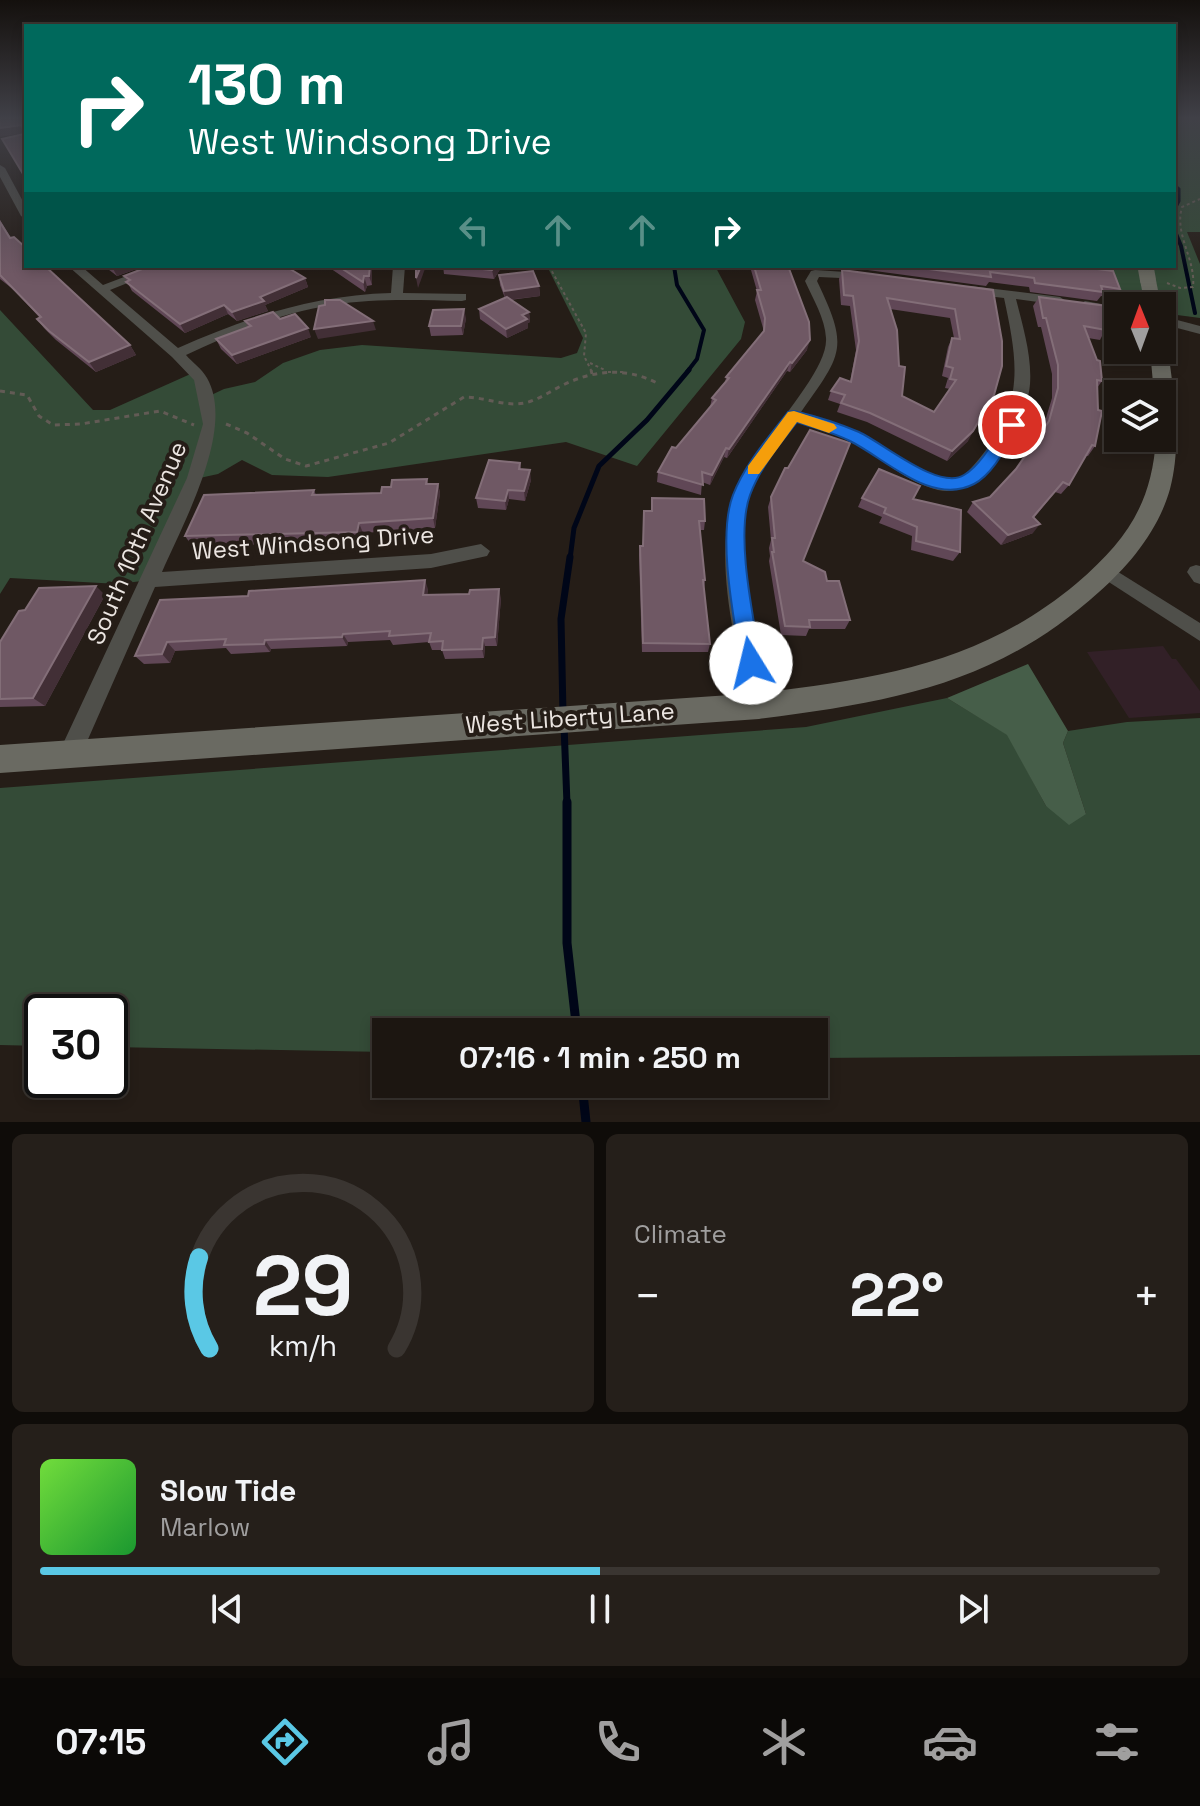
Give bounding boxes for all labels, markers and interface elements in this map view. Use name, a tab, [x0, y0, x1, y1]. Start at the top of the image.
text: 130 m	[188, 49, 346, 120]
icon: right	[56, 56, 160, 160]
text: West Windsong Drive	[188, 119, 552, 165]
icon: left	[452, 208, 496, 252]
icon: ahead	[536, 208, 580, 252]
icon: ahead	[620, 208, 664, 252]
icon: right	[704, 208, 748, 252]
north arrow	[1104, 292, 1176, 364]
map controls	[1104, 292, 1176, 452]
button: layers	[1104, 380, 1176, 452]
pin	[978, 391, 1046, 459]
icon: arrive	[990, 403, 1034, 447]
street label: South 10th Avenue	[80, 436, 193, 649]
street label: West Windsong Drive	[191, 519, 435, 566]
position arrow	[709, 621, 793, 705]
street label: West Liberty Lane	[464, 695, 676, 740]
speed limit sign: 30	[24, 994, 128, 1098]
text: 07:16 · 1 min · 250 m	[459, 1038, 741, 1077]
text: Climate	[634, 1217, 727, 1251]
text: 29	[253, 1233, 353, 1339]
text: 22°	[850, 1257, 944, 1334]
text: −	[634, 1268, 661, 1324]
text: +	[1133, 1268, 1160, 1324]
text: km/h	[269, 1328, 337, 1364]
text: Slow Tide	[160, 1471, 296, 1510]
text: Marlow	[160, 1510, 250, 1544]
icon: previous	[205, 1587, 249, 1631]
icon: pause	[578, 1587, 622, 1631]
icon: next	[951, 1587, 995, 1631]
icon: directions	[257, 1714, 313, 1770]
icon: music	[423, 1714, 479, 1770]
icon: phone	[590, 1714, 646, 1770]
icon: climate	[756, 1714, 812, 1770]
icon: car	[922, 1714, 978, 1770]
icon: filters	[1089, 1714, 1145, 1770]
text: 07:15	[55, 1719, 146, 1765]

